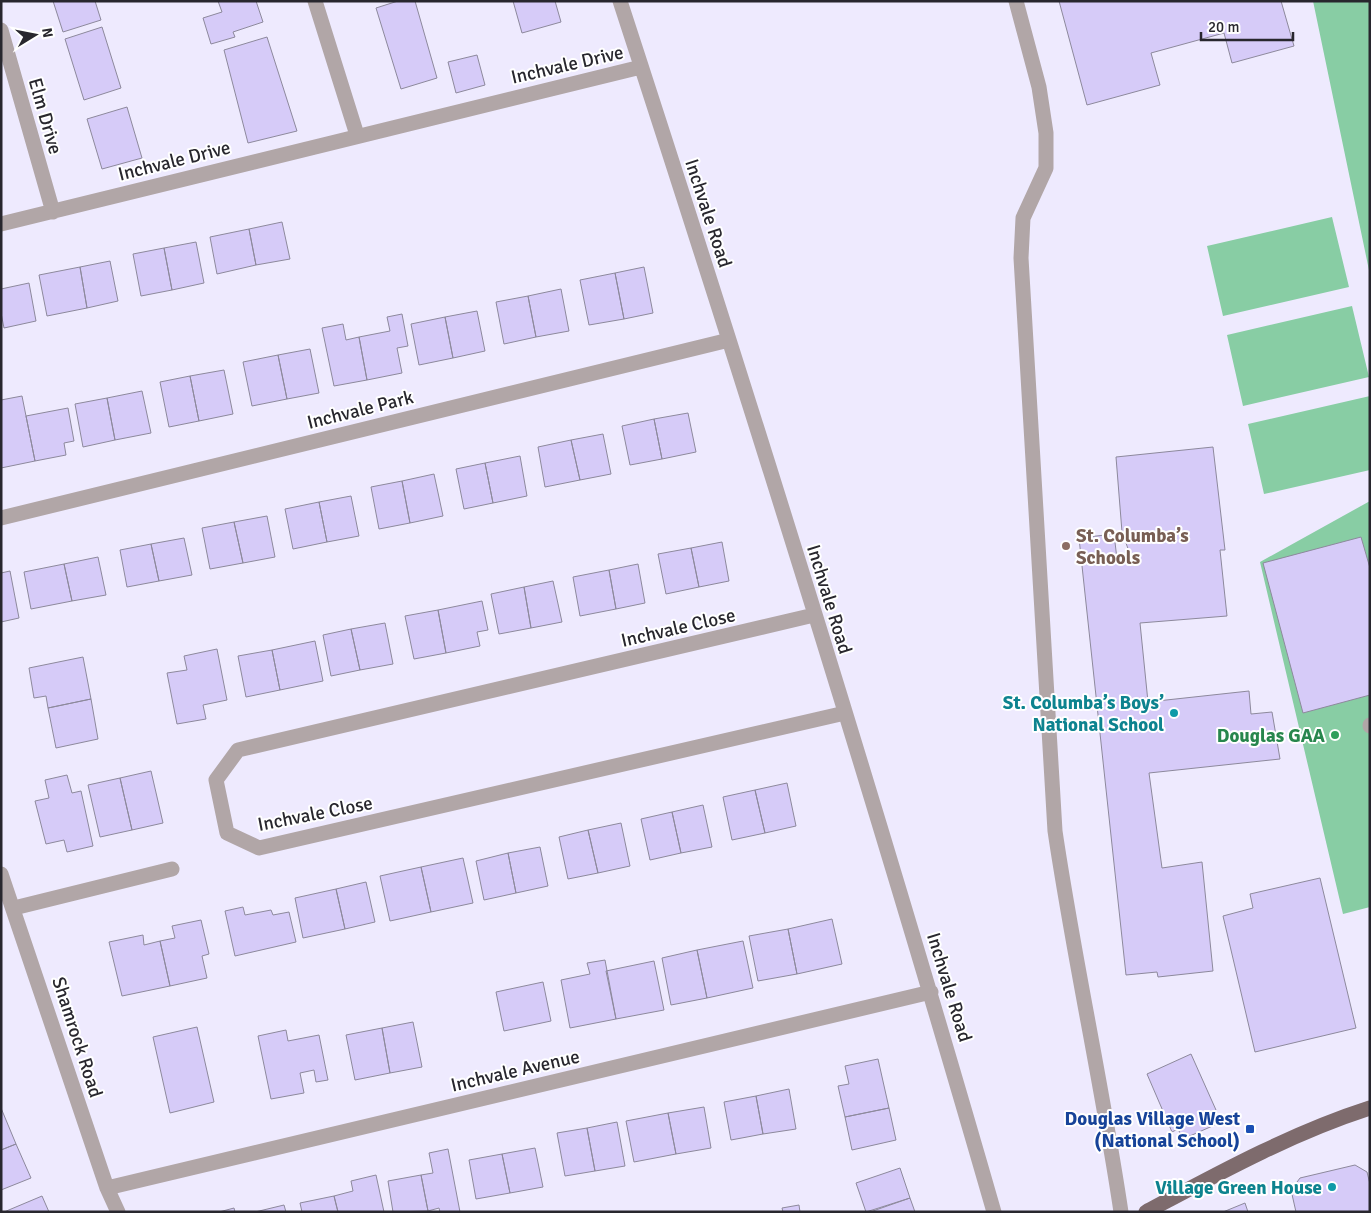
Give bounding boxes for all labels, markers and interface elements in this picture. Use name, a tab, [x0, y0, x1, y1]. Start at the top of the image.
north arrow	[10, 10, 60, 60]
scale bar	[1201, 10, 1294, 42]
text: 20 m	[1208, 18, 1239, 36]
text: N	[38, 27, 57, 39]
street label: Inchvale Drive	[509, 40, 626, 90]
street label: Elm Drive	[23, 75, 67, 157]
street label: Inchvale Drive	[116, 135, 233, 187]
street label: Inchvale Road	[679, 156, 737, 271]
street label: Inchvale Park	[305, 385, 416, 435]
place label: St. Columba’s Schools	[1076, 524, 1189, 570]
marker: St. Columba’s Schools	[1060, 540, 1072, 552]
street label: Inchvale Road	[801, 542, 857, 657]
street label: Inchvale Close	[619, 603, 738, 653]
place label: St. Columba’s Boys’ National School	[1003, 691, 1164, 737]
marker: St. Columba’s Boys’ National School	[1168, 707, 1180, 719]
place label: Douglas GAA	[1217, 724, 1325, 748]
marker: Douglas GAA	[1329, 729, 1341, 741]
street label: Inchvale Close	[256, 791, 375, 837]
street label: Inchvale Road	[921, 930, 977, 1045]
street label: Shamrock Road	[46, 974, 108, 1101]
street label: Inchvale Avenue	[448, 1044, 582, 1097]
place label: Douglas Village West (National School)	[1065, 1107, 1240, 1153]
marker: Douglas Village West (National School)	[1244, 1123, 1256, 1135]
place label: Village Green House	[1155, 1176, 1322, 1200]
marker: Village Green House	[1326, 1181, 1338, 1193]

